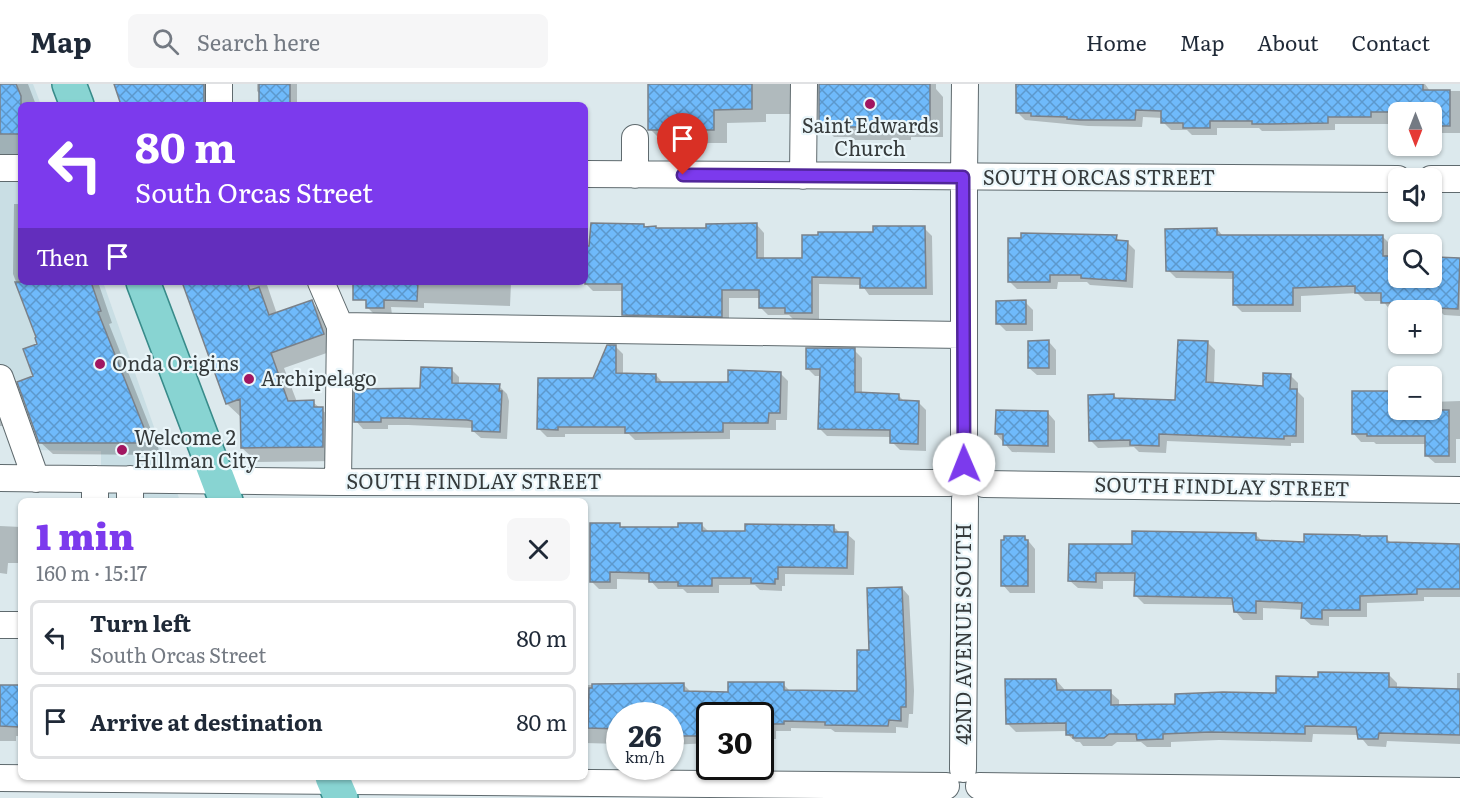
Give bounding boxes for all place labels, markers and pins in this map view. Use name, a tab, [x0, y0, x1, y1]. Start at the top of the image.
marker: Saint Edwards Church	[863, 97, 877, 111]
place label: Saint Edwards Church	[802, 109, 938, 162]
pin	[657, 113, 708, 175]
place label: Onda Origins	[112, 347, 239, 377]
marker: Onda Origins	[93, 357, 107, 371]
place label: Archipelago	[261, 362, 377, 392]
marker: Archipelago	[242, 372, 256, 386]
place label: Welcome 2 Hillman City	[134, 421, 258, 474]
marker: Welcome 2 Hillman City	[115, 443, 129, 457]

